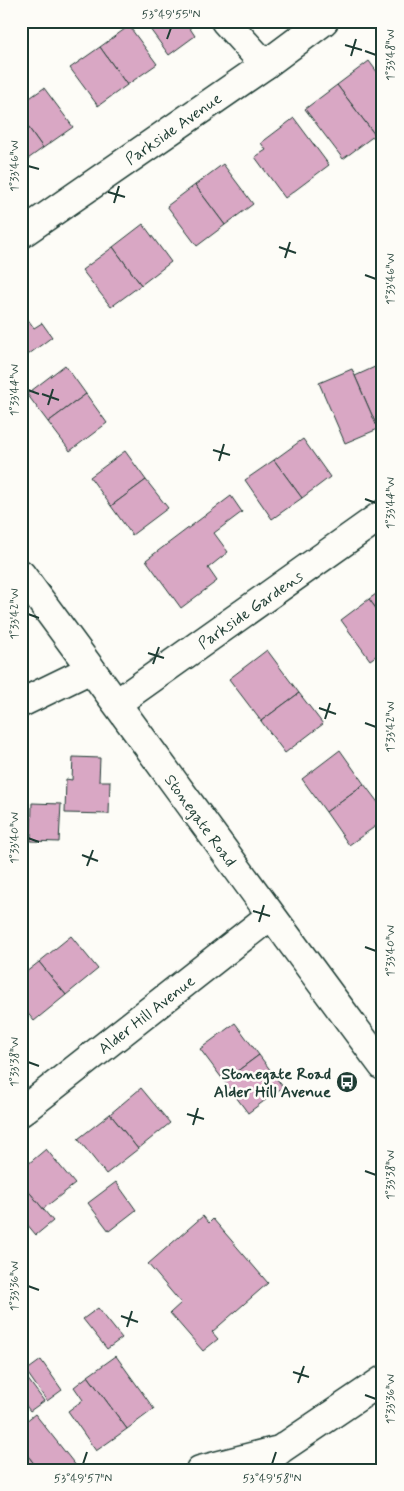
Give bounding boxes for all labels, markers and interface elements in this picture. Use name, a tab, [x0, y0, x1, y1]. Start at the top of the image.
text: 53°49'55"N	[142, 7, 200, 23]
text: 1°33'48"W	[383, 29, 399, 81]
street label: Parkside Avenue	[122, 88, 226, 170]
text: 1°33'46"W	[7, 140, 23, 192]
text: 1°33'46"W	[383, 253, 399, 305]
text: 1°33'44"W	[7, 364, 23, 416]
text: 1°33'44"W	[383, 477, 399, 529]
street label: Parkside Gardens	[194, 566, 308, 654]
text: 1°33'42"W	[7, 588, 23, 640]
text: 1°33'42"W	[383, 701, 399, 753]
street label: Stonegate Road	[159, 770, 240, 871]
text: 1°33'40"W	[7, 812, 23, 864]
text: 1°33'40"W	[383, 925, 399, 977]
street label: Alder Hill Avenue	[94, 971, 200, 1060]
text: 1°33'38"W	[7, 1037, 23, 1087]
place label: Stonegate Road Alder Hill Avenue	[214, 1064, 331, 1103]
bus stop icon: Stonegate Road Alder Hill Avenue	[335, 1070, 359, 1094]
text: 1°33'38"W	[383, 1150, 399, 1200]
text: 1°33'36"W	[7, 1261, 23, 1311]
text: 1°33'36"W	[383, 1374, 399, 1424]
text: 53°49'57"N	[54, 1471, 112, 1487]
text: 53°49'58"N	[242, 1471, 302, 1487]

